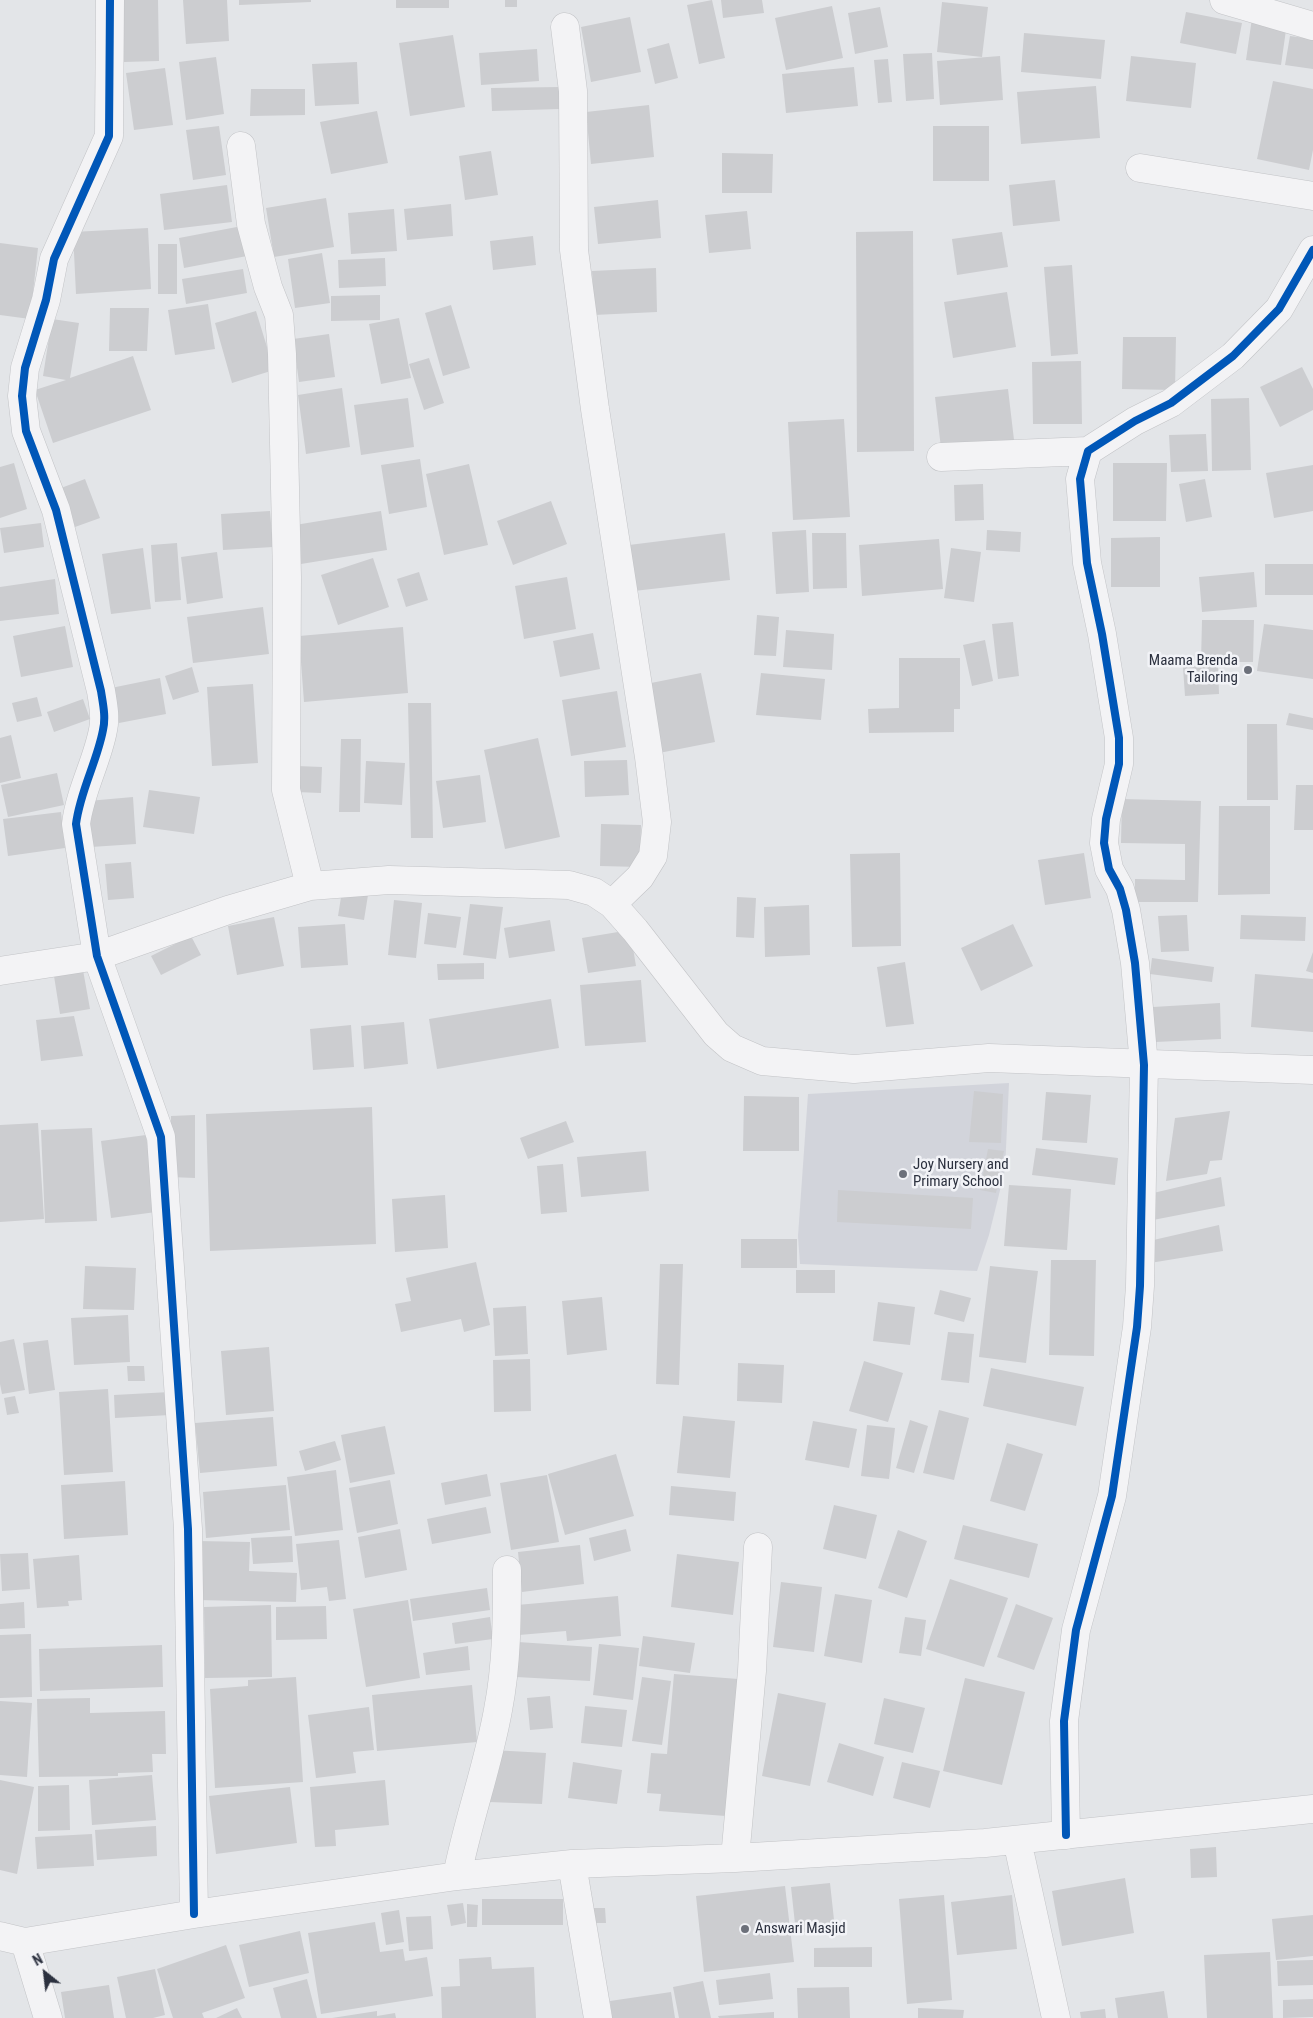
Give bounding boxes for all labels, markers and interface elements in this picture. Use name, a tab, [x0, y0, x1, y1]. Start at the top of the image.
place label: Maama Brenda Tailoring	[1149, 652, 1238, 687]
marker: Maama Brenda Tailoring	[1242, 664, 1254, 676]
place label: Joy Nursery and Primary School	[913, 1156, 1009, 1191]
marker: Joy Nursery and Primary School	[897, 1168, 909, 1180]
place label: Answari Masjid	[755, 1920, 846, 1938]
marker: Answari Masjid	[739, 1923, 751, 1935]
north arrow	[20, 1948, 70, 1998]
text: N	[30, 1951, 45, 1969]

